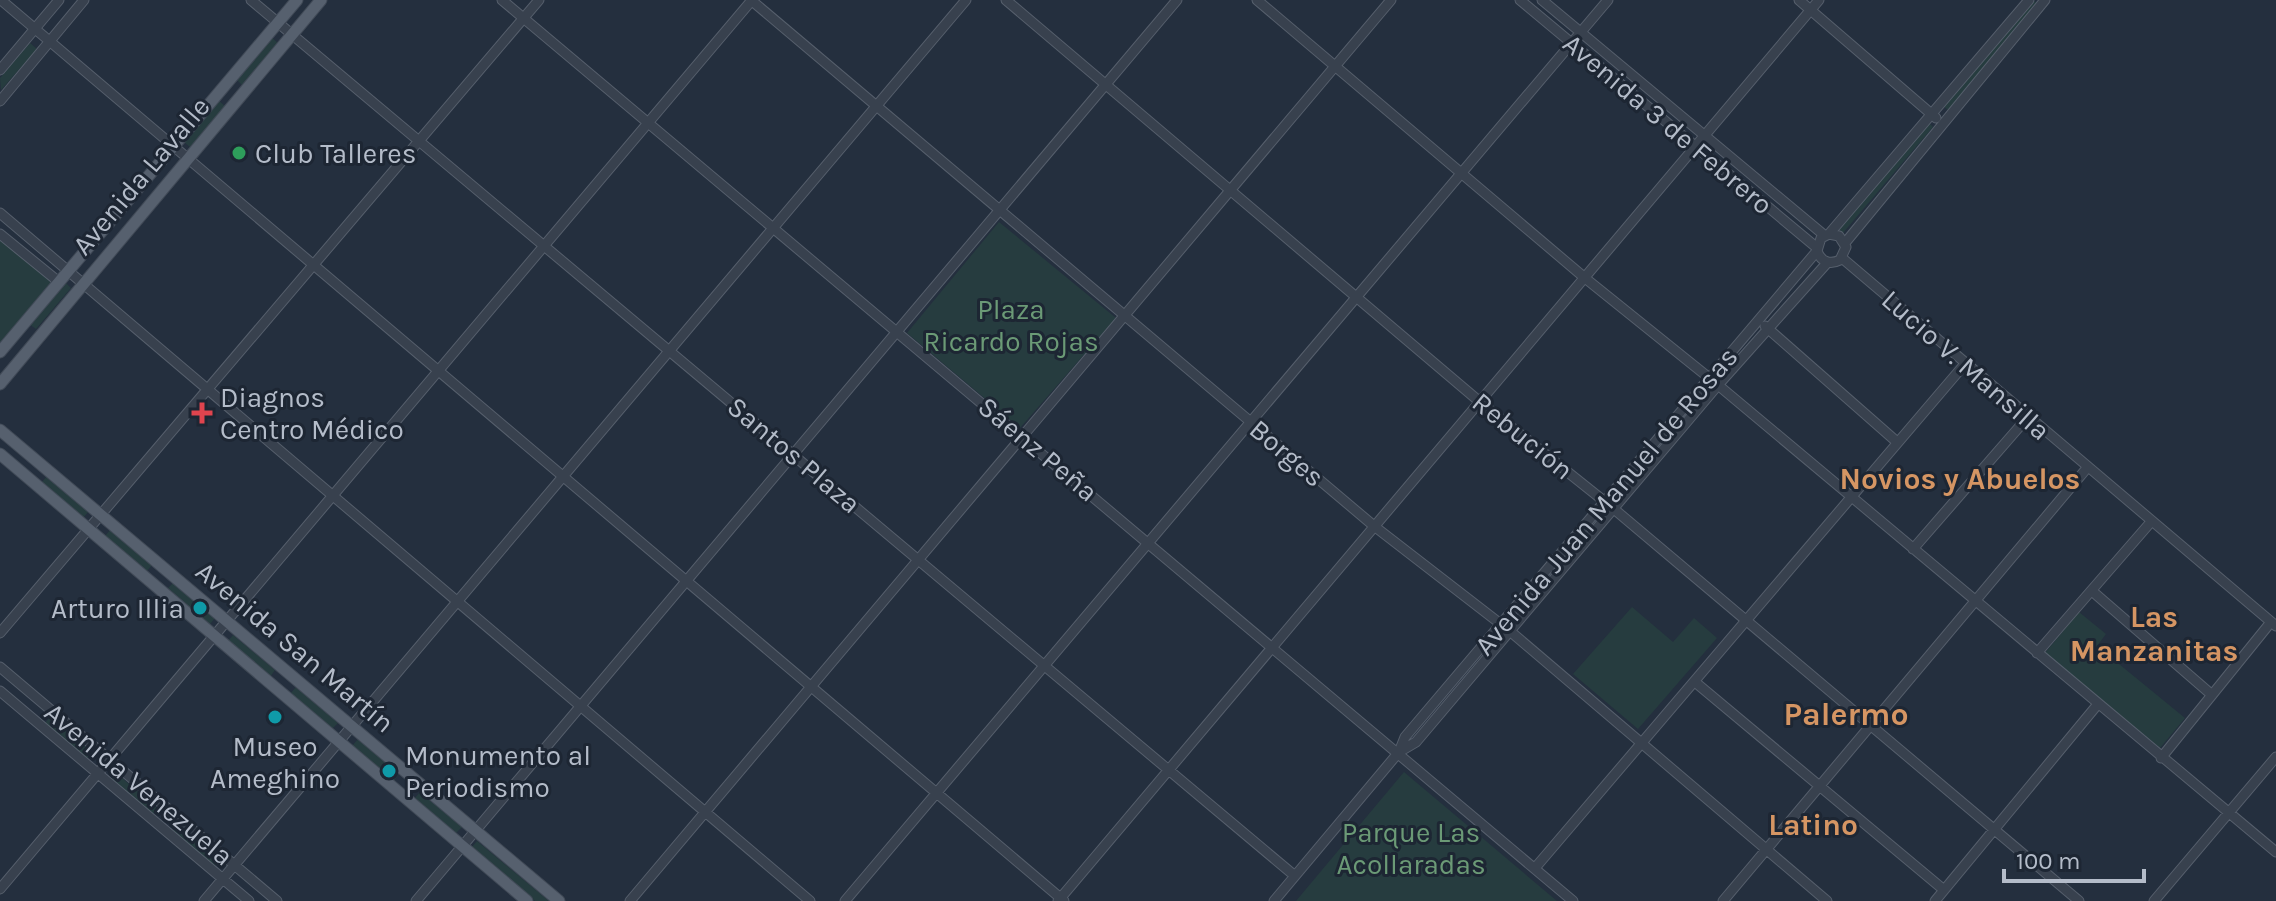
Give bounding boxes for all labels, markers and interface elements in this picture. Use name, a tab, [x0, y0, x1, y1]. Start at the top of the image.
street label: Avenida 3 de Febrero	[1557, 27, 1779, 221]
street label: Avenida Lavalle	[65, 90, 217, 262]
place label: Club Talleres	[255, 137, 416, 170]
marker: Club Talleres	[230, 144, 248, 162]
street label: Lucio V. Mansilla	[1875, 283, 2057, 447]
park label: Plaza Ricardo Rojas	[923, 293, 1099, 358]
street label: Avenida Juan Manuel de Rosas	[1467, 340, 1745, 662]
place label: Diagnos Centro Médico	[220, 381, 404, 446]
street label: Rebución	[1466, 385, 1580, 487]
street label: Santos Plaza	[721, 390, 867, 520]
street label: Sáenz Peña	[972, 390, 1104, 508]
marker: Diagnos Centro Médico	[191, 402, 213, 424]
street label: Borges	[1243, 412, 1331, 494]
district label: Novios y Abuelos	[1840, 461, 2080, 497]
street label: Avenida San Martín	[189, 554, 401, 740]
place label: Arturo Illia	[51, 592, 184, 625]
marker: Arturo Illia	[191, 599, 209, 617]
district label: Las Manzanitas	[2070, 599, 2238, 669]
street label: Avenida Venezuela	[38, 695, 240, 873]
district label: Palermo	[1783, 696, 1909, 733]
marker: Museo Ameghino	[266, 708, 284, 726]
place label: Museo Ameghino	[210, 730, 340, 795]
place label: Monumento al Periodismo	[405, 739, 591, 804]
marker: Monumento al Periodismo	[380, 762, 398, 780]
district label: Latino	[1768, 807, 1858, 843]
park label: Parque Las Acollaradas	[1336, 816, 1486, 881]
scale bar	[2004, 833, 2144, 883]
text: 100 m	[2016, 847, 2081, 875]

